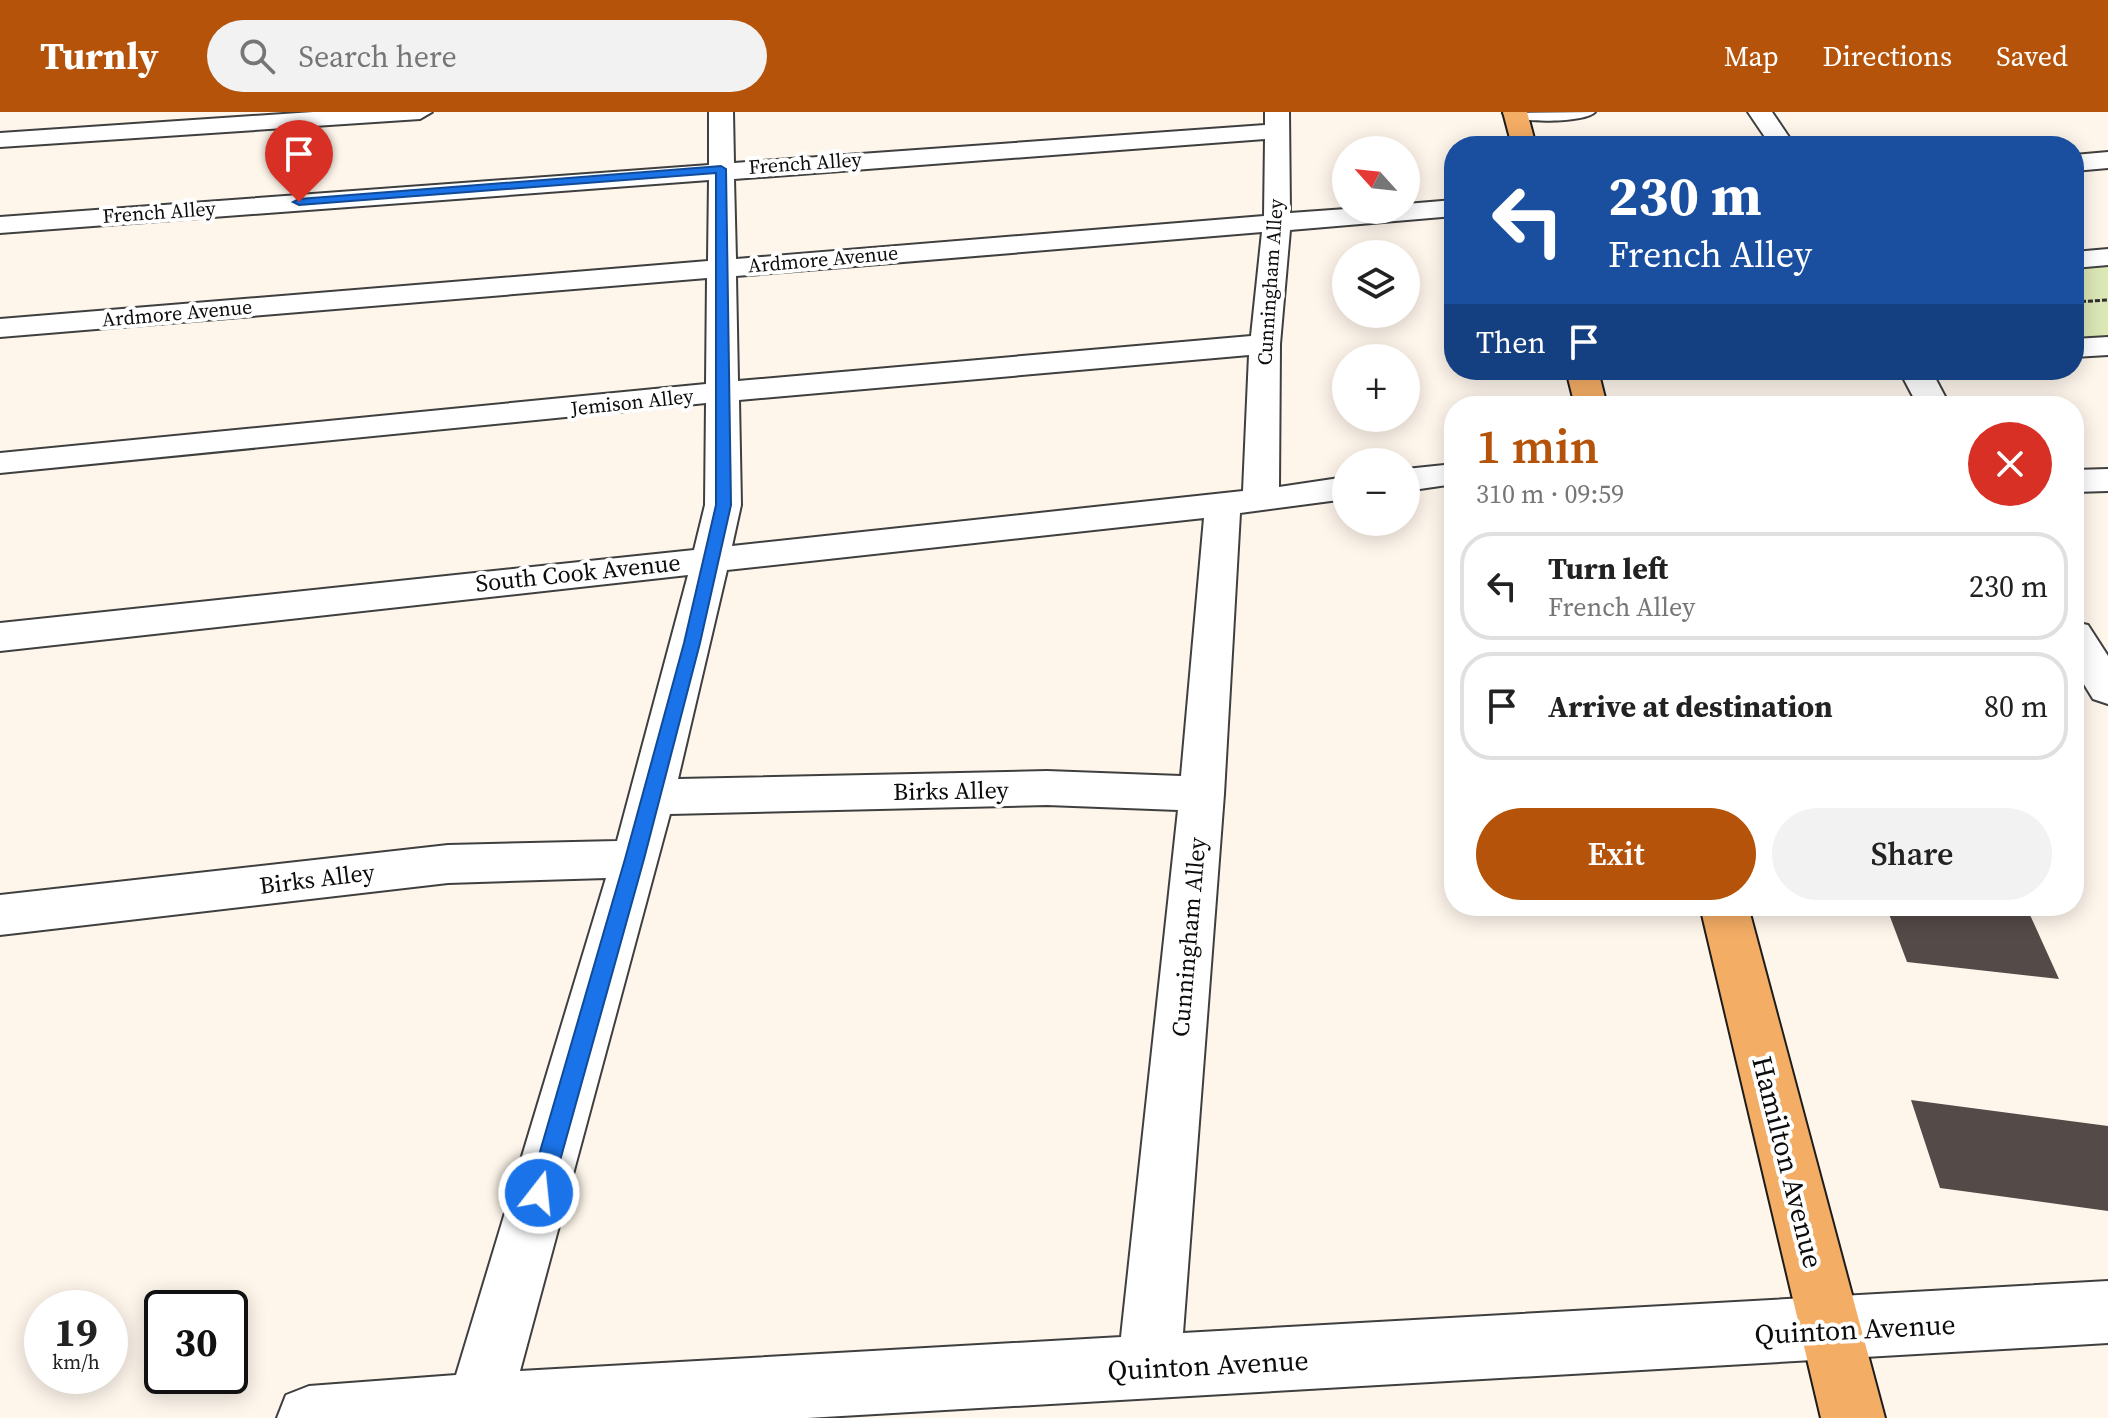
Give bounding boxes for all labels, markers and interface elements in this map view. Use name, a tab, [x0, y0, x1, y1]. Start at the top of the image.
search box	[207, 20, 767, 92]
text: Turnly	[40, 30, 159, 82]
icon: search	[235, 34, 279, 78]
text: Search here	[299, 36, 457, 77]
text: Map	[1724, 37, 1779, 75]
text: Directions	[1823, 37, 1952, 75]
text: Saved	[1996, 37, 2068, 75]
pin	[265, 120, 333, 202]
icon: arrive	[277, 132, 321, 176]
north arrow	[1332, 136, 1420, 224]
map controls	[1332, 136, 1420, 536]
street label: French Alley	[747, 145, 863, 181]
text: 230 m	[1608, 157, 1762, 234]
icon: left	[1476, 168, 1580, 272]
street label: French Alley	[101, 194, 217, 230]
street label: Cunningham Alley	[1250, 197, 1290, 366]
text: French Alley	[1608, 230, 1812, 279]
street label: Ardmore Avenue	[747, 238, 899, 280]
button: layers	[1332, 240, 1420, 328]
street label: Ardmore Avenue	[101, 292, 253, 334]
icon: arrive	[1562, 320, 1606, 364]
text: Then	[1476, 322, 1546, 363]
button: +	[1332, 344, 1420, 432]
street label: Jemison Alley	[568, 382, 695, 422]
text: 1 min	[1476, 413, 1599, 479]
button: close	[1968, 422, 2052, 506]
button: −	[1332, 448, 1420, 536]
text: 310 m · 09:59	[1476, 476, 1624, 512]
street label: South Cook Avenue	[474, 545, 682, 600]
text: Turn left	[1548, 548, 1668, 589]
icon: left	[1480, 564, 1524, 608]
text: 230 m	[1969, 566, 2048, 607]
text: French Alley	[1548, 589, 1695, 625]
icon: arrive	[1480, 684, 1524, 728]
text: Arrive at destination	[1548, 686, 1833, 727]
text: 80 m	[1984, 686, 2048, 727]
street label: Birks Alley	[893, 773, 1010, 808]
button: Exit	[1476, 808, 1756, 900]
button: Share	[1772, 808, 2052, 900]
street label: Cunningham Alley	[1163, 835, 1214, 1038]
street label: Birks Alley	[258, 855, 377, 902]
street label: Hamilton Avenue	[1743, 1052, 1833, 1272]
position arrow	[497, 1151, 581, 1235]
speed limit sign: 30	[144, 1290, 248, 1394]
text: 19	[54, 1305, 98, 1359]
street label: Quinton Avenue	[1754, 1305, 1956, 1353]
street label: Quinton Avenue	[1107, 1341, 1309, 1389]
text: km/h	[52, 1348, 100, 1376]

